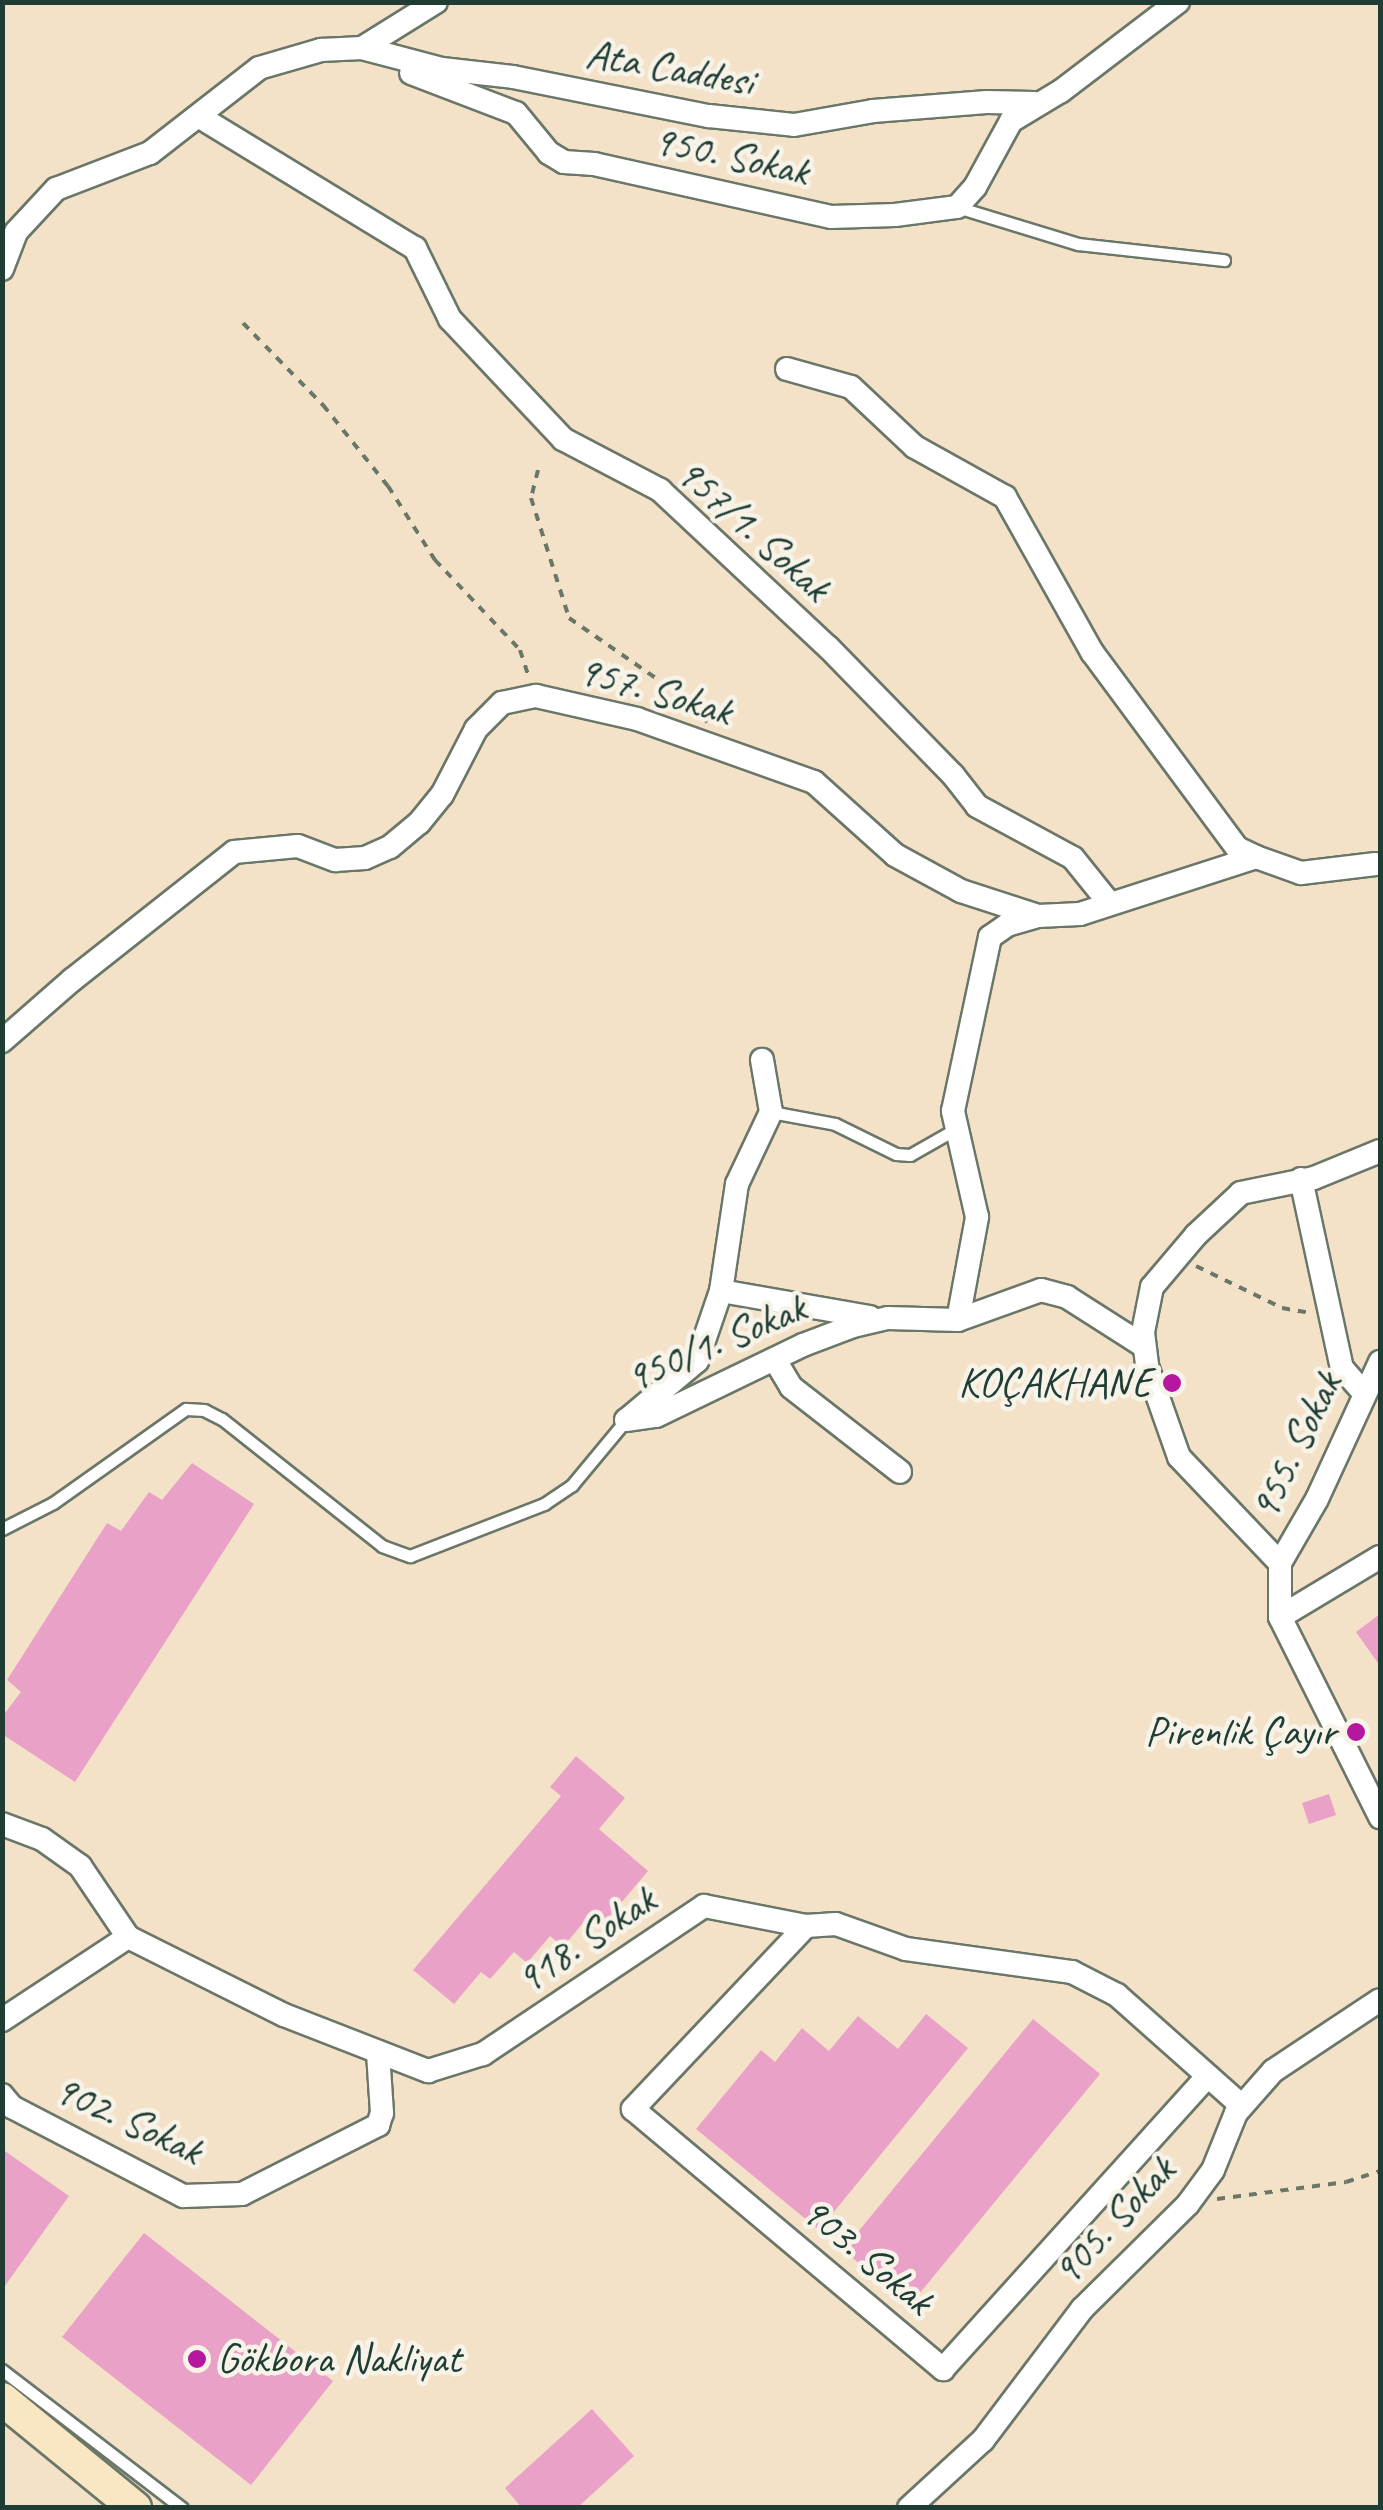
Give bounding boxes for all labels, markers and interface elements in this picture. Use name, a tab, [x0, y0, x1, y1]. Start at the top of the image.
street label: Ata Caddesi	[582, 28, 758, 108]
street label: 950. Sokak	[649, 115, 813, 197]
street label: 957/1. Sokak	[665, 448, 841, 612]
street label: 957. Sokak	[572, 645, 738, 737]
street label: 950/1. Sokak	[619, 1283, 813, 1403]
place label: KOÇAKHANE	[958, 1358, 1152, 1408]
street label: 955. Sokak	[1239, 1364, 1353, 1528]
marker: KOÇAKHANE	[1161, 1372, 1183, 1394]
place label: Pirenlik Çayır	[1145, 1707, 1336, 1757]
marker: Pirenlik Çayır	[1345, 1721, 1367, 1743]
street label: 918. Sokak	[507, 1875, 665, 2005]
street label: 902. Sokak	[46, 2064, 210, 2176]
street label: 905. Sokak	[1042, 2146, 1186, 2296]
street label: 903. Sokak	[790, 2186, 944, 2326]
place label: Gökbora Nakliyat	[217, 2334, 462, 2384]
marker: Gökbora Nakliyat	[186, 2348, 208, 2370]

